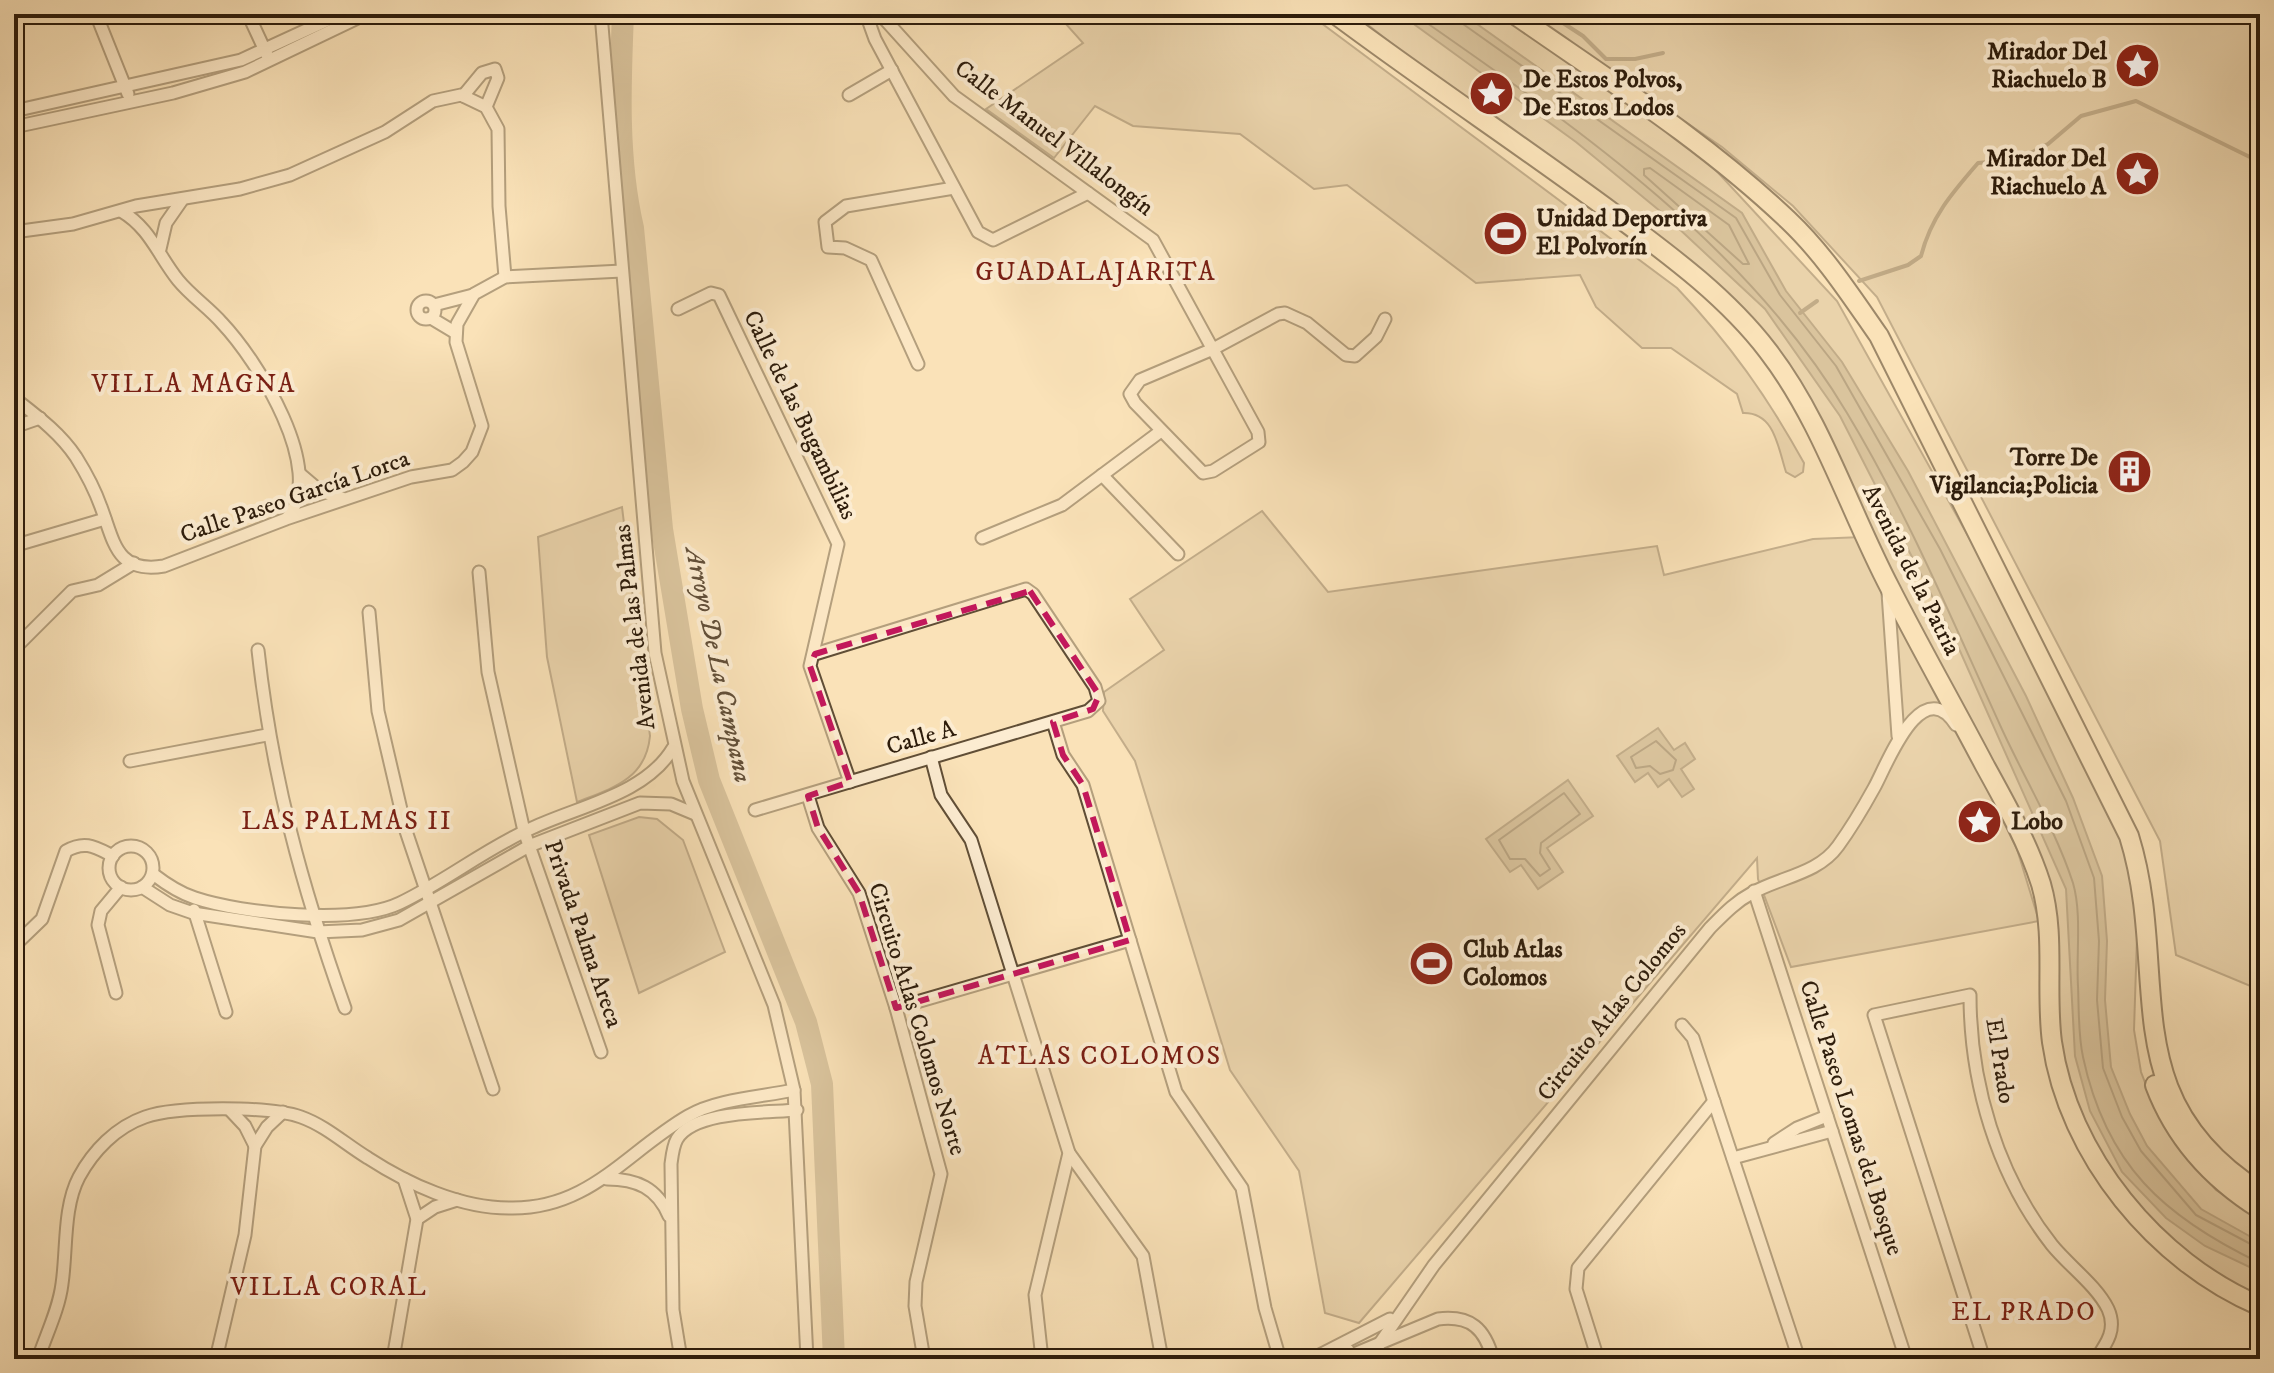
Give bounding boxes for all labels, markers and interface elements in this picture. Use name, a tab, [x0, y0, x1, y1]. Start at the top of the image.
place label: Mirador Del Riachuelo B	[1987, 37, 2108, 95]
place icon: Mirador Del Riachuelo B	[2114, 42, 2162, 90]
street label: Calle Manuel Villalongín	[949, 53, 1160, 223]
place label: De Estos Polvos, De Estos Lodos	[1523, 65, 1682, 123]
place icon: De Estos Polvos, De Estos Lodos	[1468, 70, 1516, 118]
place label: Mirador Del Riachuelo A	[1986, 144, 2107, 202]
place icon: Mirador Del Riachuelo A	[2113, 149, 2161, 197]
place label: Unidad Deportiva El Polvorín	[1536, 204, 1708, 262]
sports icon: Unidad Deportiva El Polvorín	[1481, 209, 1529, 257]
district label: GUADALAJARITA	[975, 256, 1217, 289]
street label: Calle de las Bugambilias	[736, 306, 864, 524]
district label: VILLA MAGNA	[91, 368, 296, 401]
street label: Calle Paseo García Lorca	[176, 443, 414, 550]
place label: Torre De Vigilancia;Policia	[1929, 443, 2099, 501]
building icon: Torre De Vigilancia;Policia	[2105, 448, 2153, 496]
street label: Avenida de la Patria	[1855, 479, 1967, 661]
street label: Avenida de las Palmas	[608, 523, 662, 731]
water label: Arroyo De La Campana	[676, 541, 759, 786]
street label: Calle A	[883, 714, 960, 762]
place icon: Lobo	[1956, 798, 2004, 846]
district label: LAS PALMAS II	[241, 805, 453, 838]
place label: Lobo	[2011, 807, 2063, 837]
street label: Privada Palma Areca	[537, 836, 629, 1033]
street label: Circuito Atlas Colomos Norte	[861, 879, 973, 1159]
street label: Circuito Atlas Colomos	[1531, 917, 1693, 1107]
place label: Club Atlas Colomos	[1463, 935, 1562, 993]
sports icon: Club Atlas Colomos	[1408, 940, 1456, 988]
street label: Calle Paseo Lomas del Bosque	[1792, 977, 1910, 1259]
street label: El Prado	[1978, 1016, 2022, 1106]
district label: ATLAS COLOMOS	[978, 1040, 1222, 1073]
district label: VILLA CORAL	[229, 1271, 428, 1304]
district label: EL PRADO	[1951, 1296, 2097, 1329]

